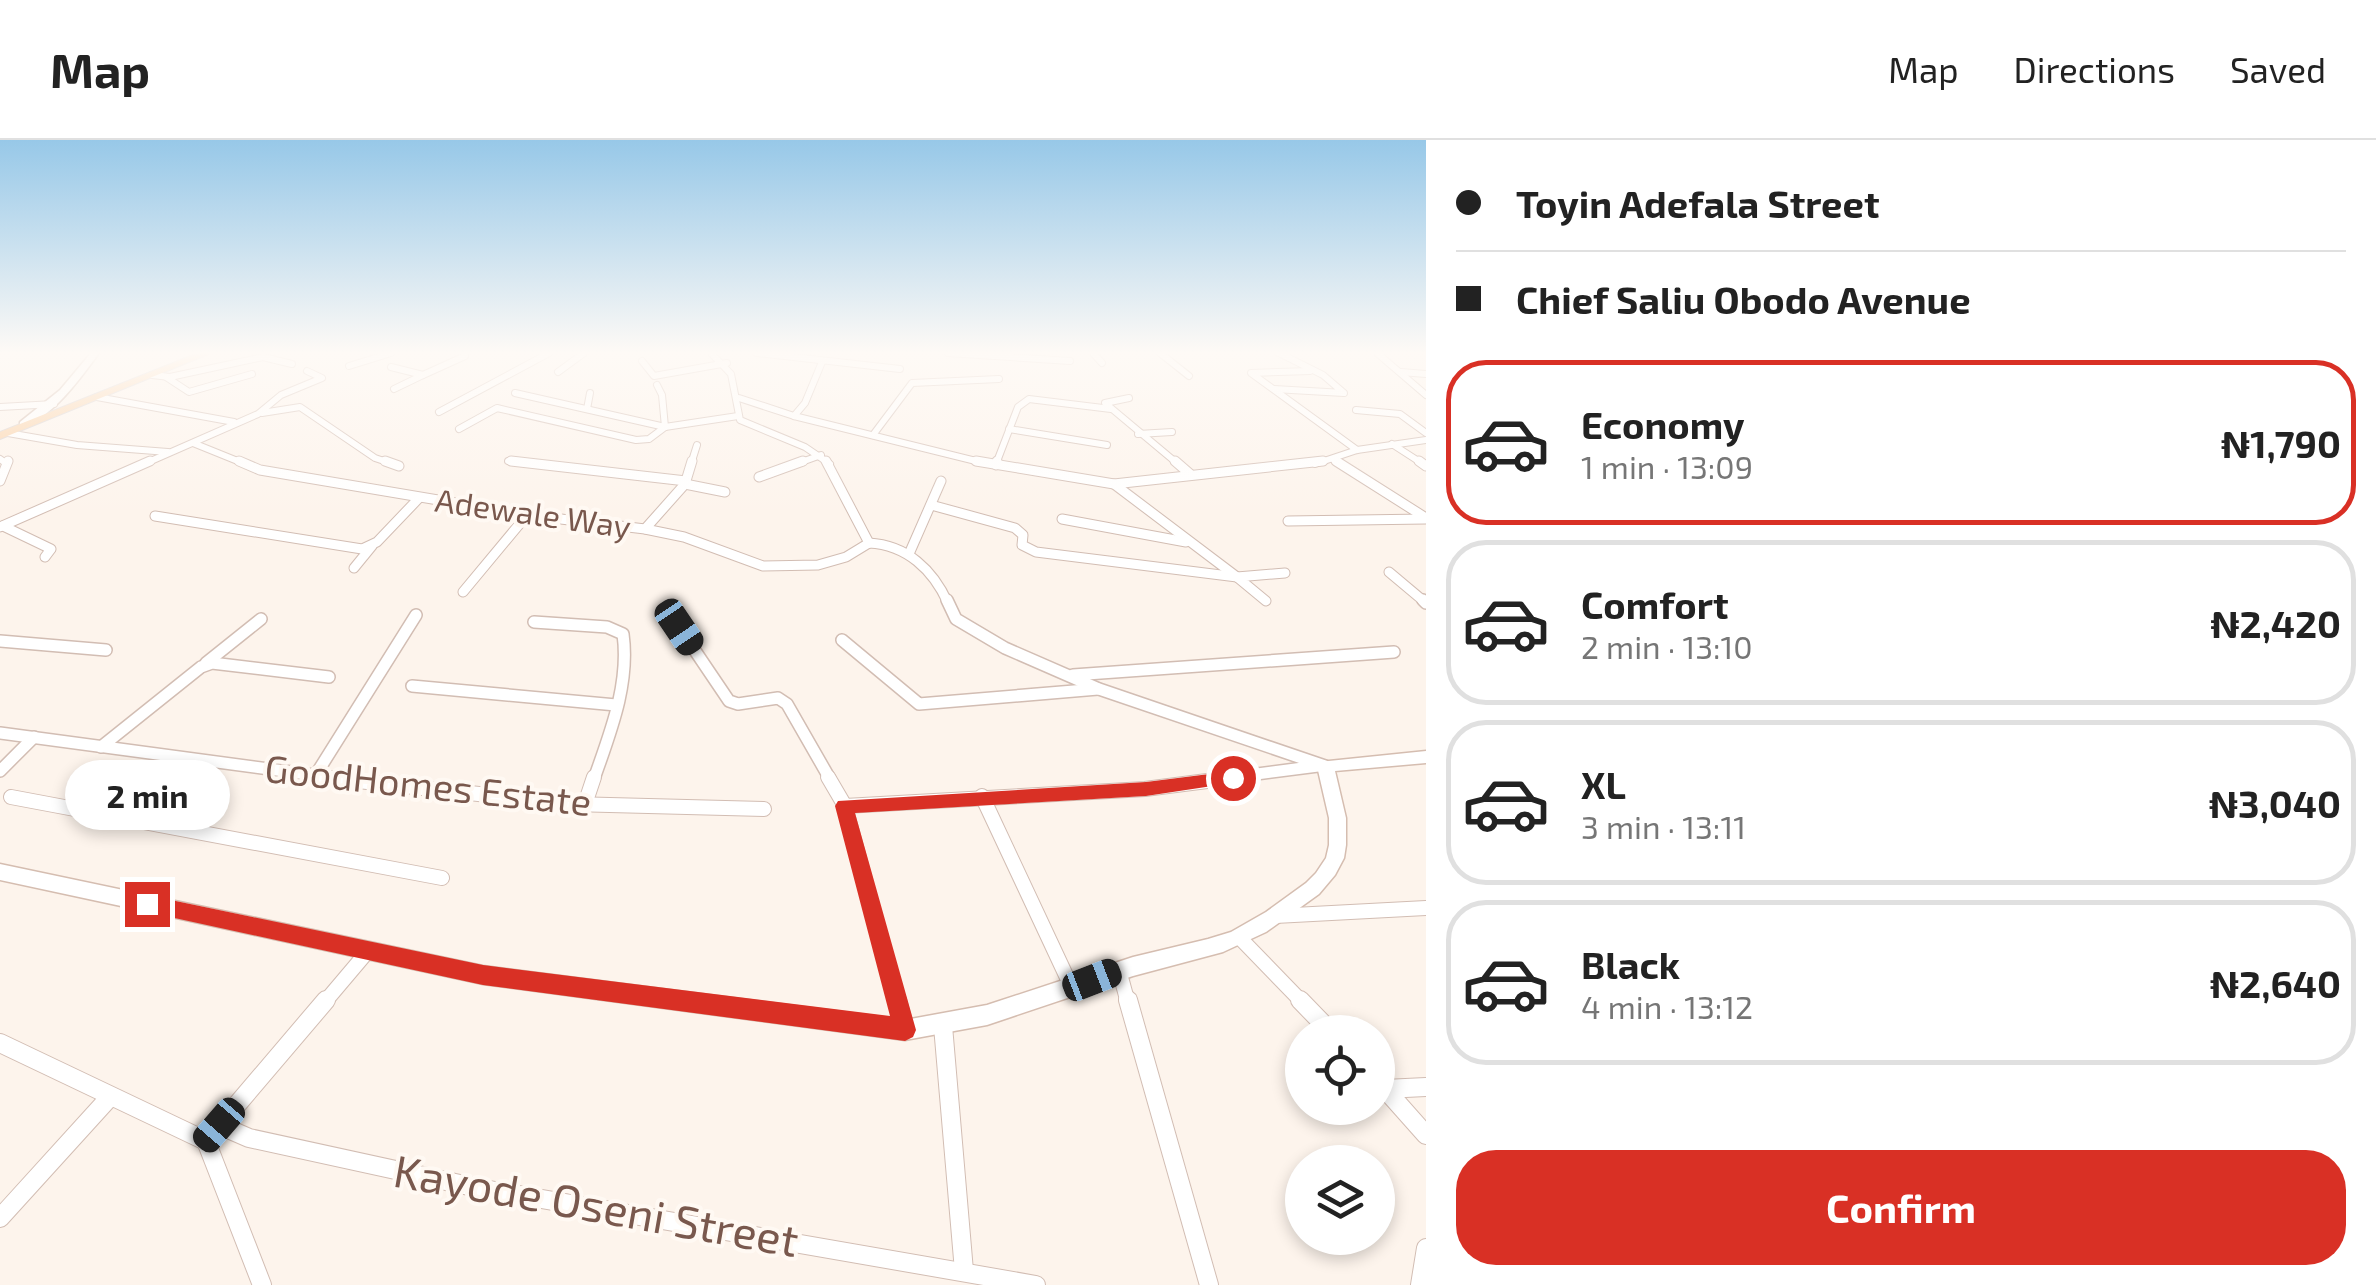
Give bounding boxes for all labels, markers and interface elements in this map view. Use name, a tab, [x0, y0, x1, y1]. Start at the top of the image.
text: Map	[50, 40, 150, 98]
text: Map	[1888, 48, 1959, 90]
text: Directions	[2014, 48, 2175, 90]
text: Saved	[2230, 48, 2326, 90]
text: Toyin Adefala Street	[1516, 180, 1880, 226]
text: Chief Saliu Obodo Avenue	[1516, 276, 1971, 322]
icon: car	[1461, 398, 1551, 488]
text: Economy	[1581, 401, 1745, 447]
text: ₦1,790	[2221, 420, 2341, 466]
text: 1 min · 13:09	[1581, 447, 1753, 485]
street label: Adewale Way	[433, 479, 634, 545]
icon: car	[1461, 578, 1551, 668]
text: Comfort	[1581, 581, 1729, 627]
car	[650, 594, 708, 660]
text: ₦2,420	[2210, 600, 2341, 646]
text: 2 min · 13:10	[1581, 627, 1753, 665]
street label: GoodHomes Estate	[263, 744, 594, 824]
route start	[1211, 756, 1256, 801]
icon: car	[1461, 758, 1551, 848]
callout: 2 min	[64, 759, 230, 829]
text: XL	[1581, 761, 1626, 807]
text: 2 min	[107, 776, 188, 814]
text: ₦3,040	[2209, 780, 2341, 826]
text: 3 min · 13:11	[1581, 807, 1746, 845]
route end	[125, 882, 170, 927]
icon: car	[1461, 938, 1551, 1028]
text: Black	[1581, 941, 1680, 987]
car	[1059, 955, 1125, 1005]
text: ₦2,640	[2210, 960, 2341, 1006]
text: 4 min · 13:12	[1581, 987, 1753, 1025]
map controls	[1285, 1015, 1395, 1255]
button: locate	[1285, 1015, 1395, 1125]
car	[188, 1093, 250, 1157]
street label: Kayode Oseni Street	[390, 1142, 803, 1266]
button: layers	[1285, 1145, 1395, 1255]
button: Confirm	[1456, 1150, 2346, 1265]

